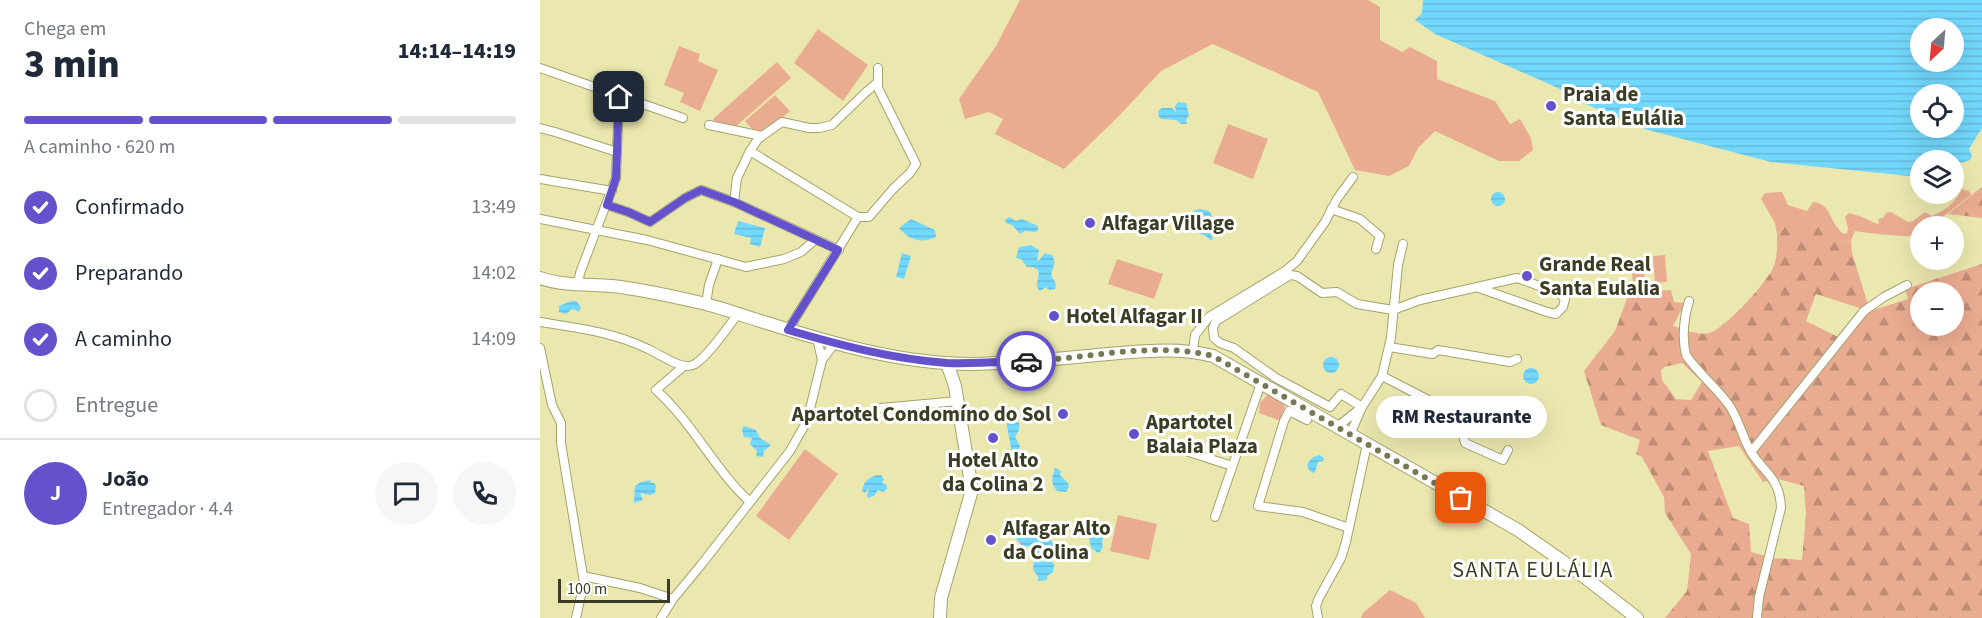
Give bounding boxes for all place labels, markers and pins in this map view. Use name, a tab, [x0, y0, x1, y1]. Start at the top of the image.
pin	[593, 71, 644, 122]
place label: Praia de Santa Eulália	[1563, 79, 1684, 133]
marker: Praia de Santa Eulália	[1544, 99, 1558, 113]
place label: Alfagar Village	[1101, 208, 1235, 238]
marker: Alfagar Village	[1083, 216, 1097, 230]
place label: Grande Real Santa Eulalia	[1539, 249, 1660, 303]
marker: Grande Real Santa Eulalia	[1520, 269, 1534, 283]
place label: Hotel Alfagar II	[1066, 301, 1203, 331]
marker: Hotel Alfagar II	[1047, 309, 1061, 323]
callout: RM Restaurante	[1376, 396, 1546, 438]
place label: Apartotel Condomíno do Sol	[791, 399, 1051, 429]
marker: Apartotel Condomíno do Sol	[1056, 407, 1070, 421]
place label: Apartotel Balaia Plaza	[1145, 407, 1258, 461]
marker: Apartotel Balaia Plaza	[1127, 427, 1141, 441]
marker: Hotel Alto da Colina 2	[986, 431, 1000, 445]
place label: Hotel Alto da Colina 2	[942, 445, 1044, 499]
pin	[1435, 472, 1486, 523]
place label: Alfagar Alto da Colina	[1002, 513, 1111, 567]
marker: Alfagar Alto da Colina	[984, 533, 998, 547]

